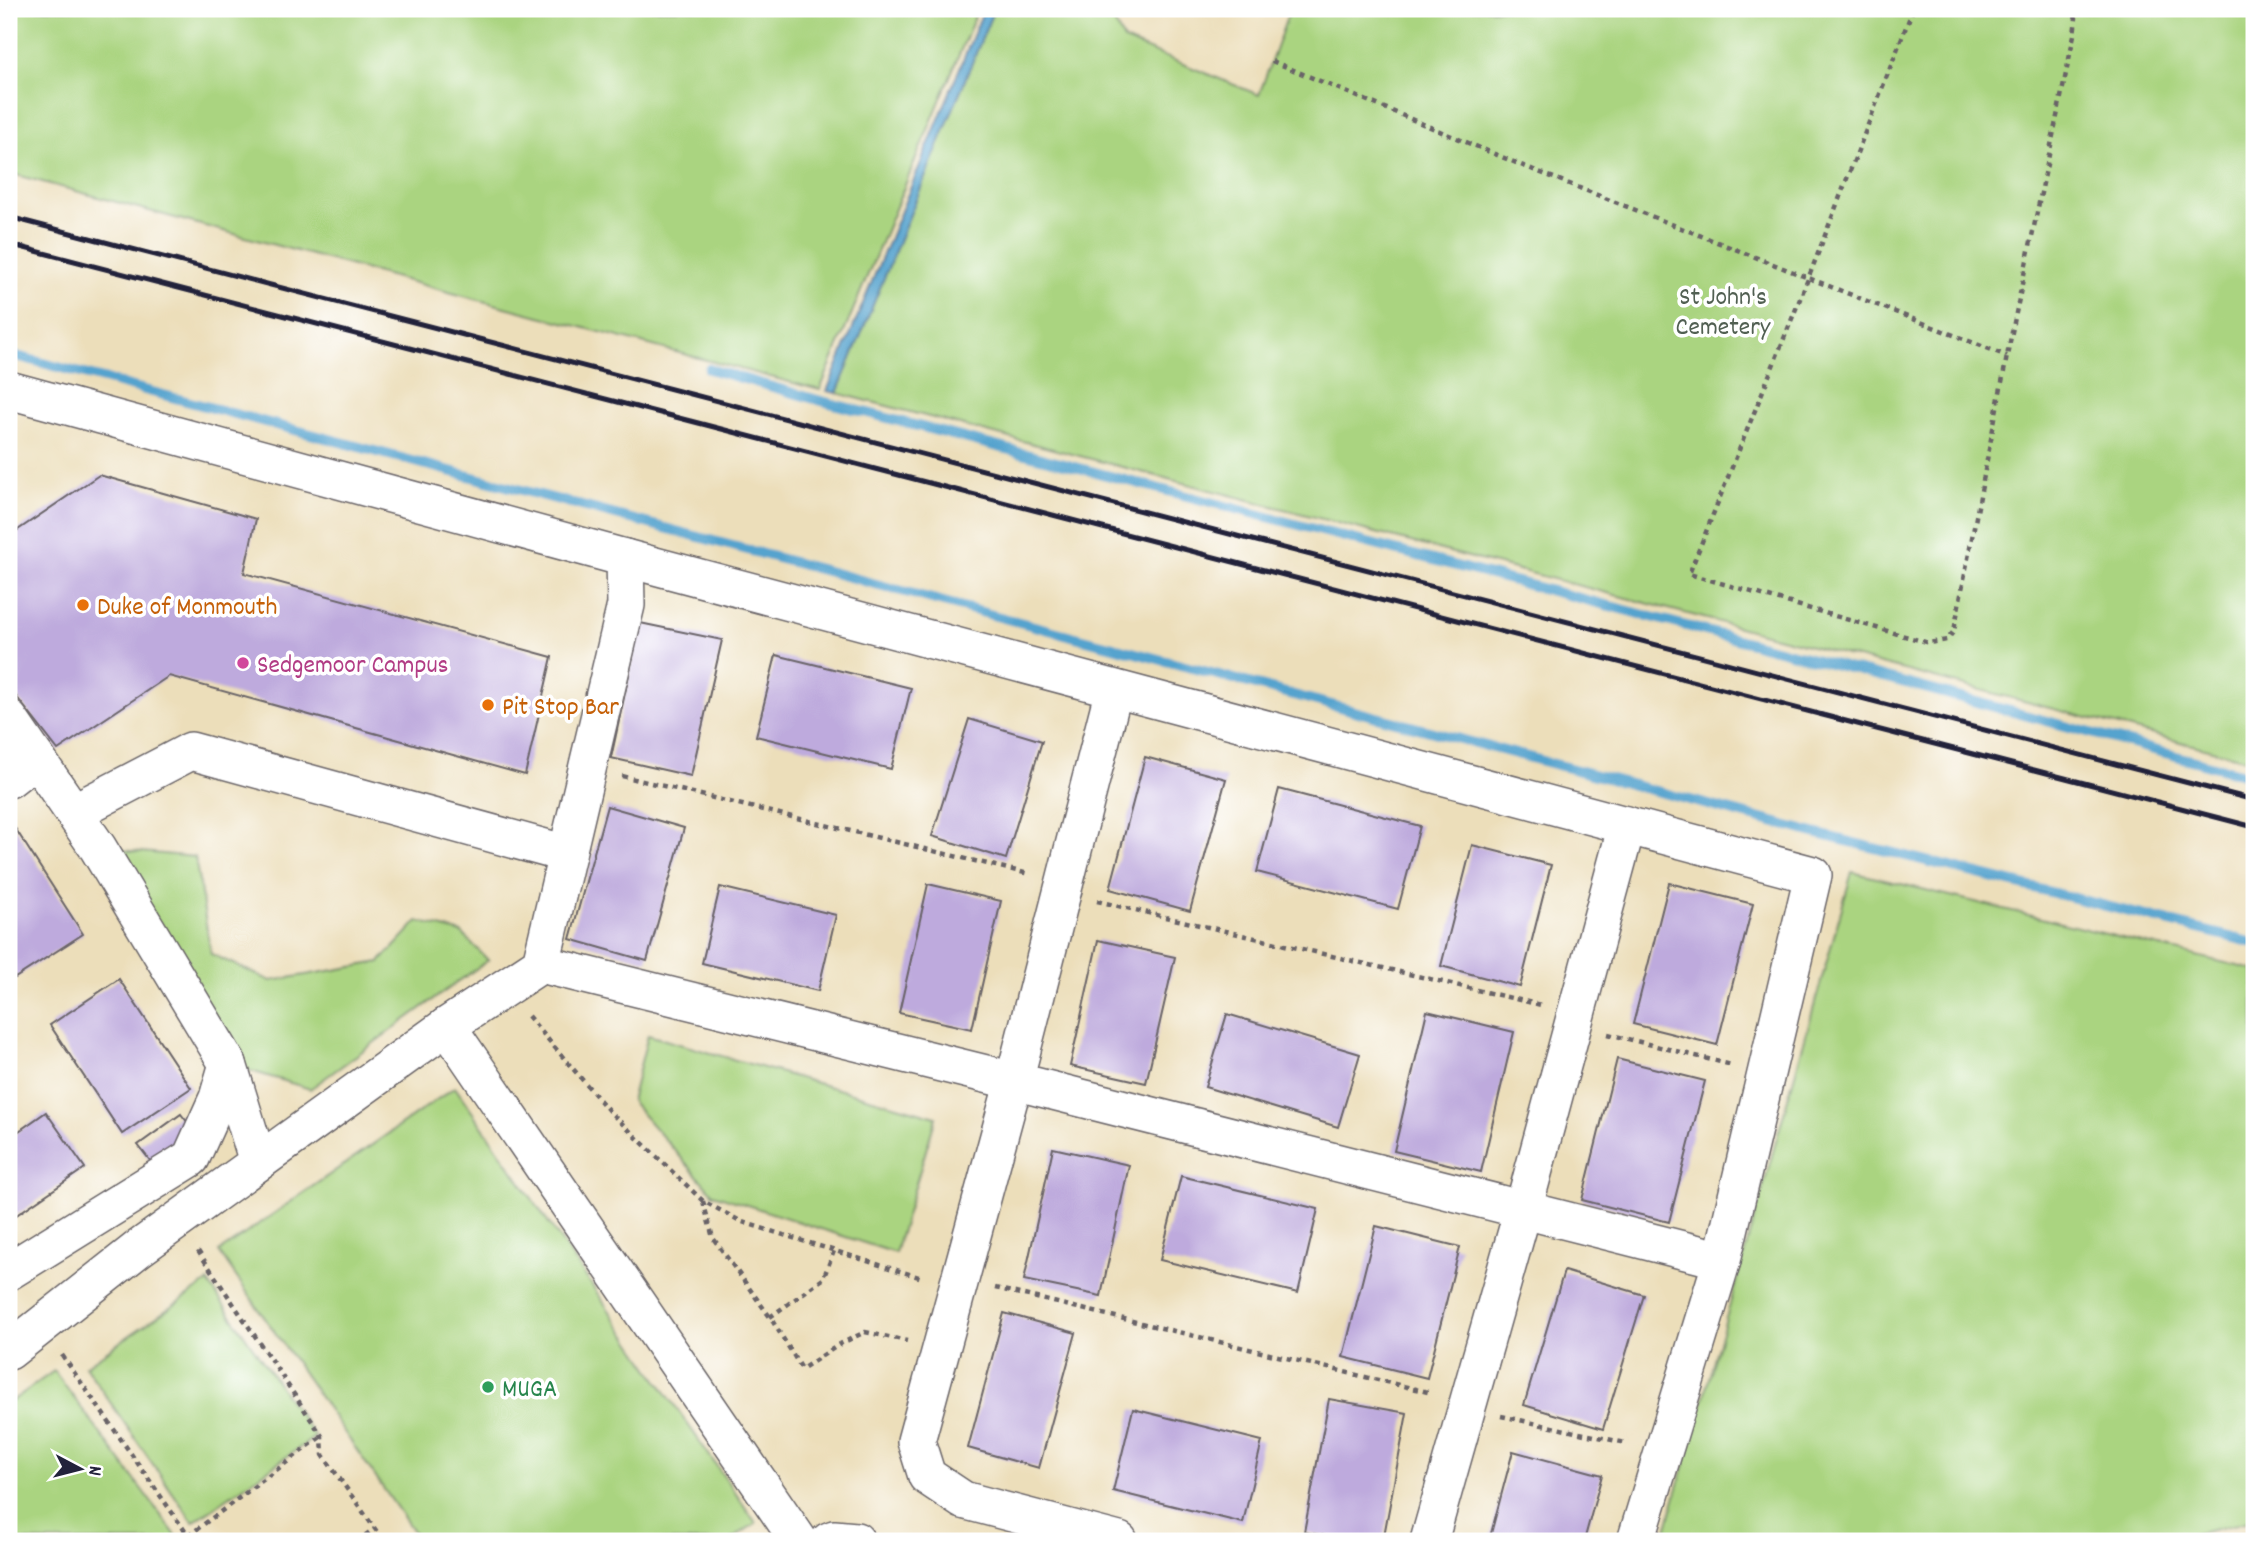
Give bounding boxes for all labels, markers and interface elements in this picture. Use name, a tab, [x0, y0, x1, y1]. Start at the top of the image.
park label: St John's Cemetery	[1676, 280, 1771, 347]
place label: Duke of Monmouth	[97, 590, 277, 627]
marker: Duke of Monmouth	[75, 597, 91, 613]
place label: Sedgemoor Campus	[257, 648, 449, 685]
marker: Sedgemoor Campus	[235, 655, 251, 671]
place label: Pit Stop Bar	[502, 690, 619, 727]
marker: Pit Stop Bar	[480, 697, 496, 713]
place label: MUGA	[502, 1372, 557, 1409]
marker: MUGA	[480, 1379, 496, 1395]
north arrow	[46, 1434, 116, 1504]
text: N	[79, 1464, 107, 1477]

